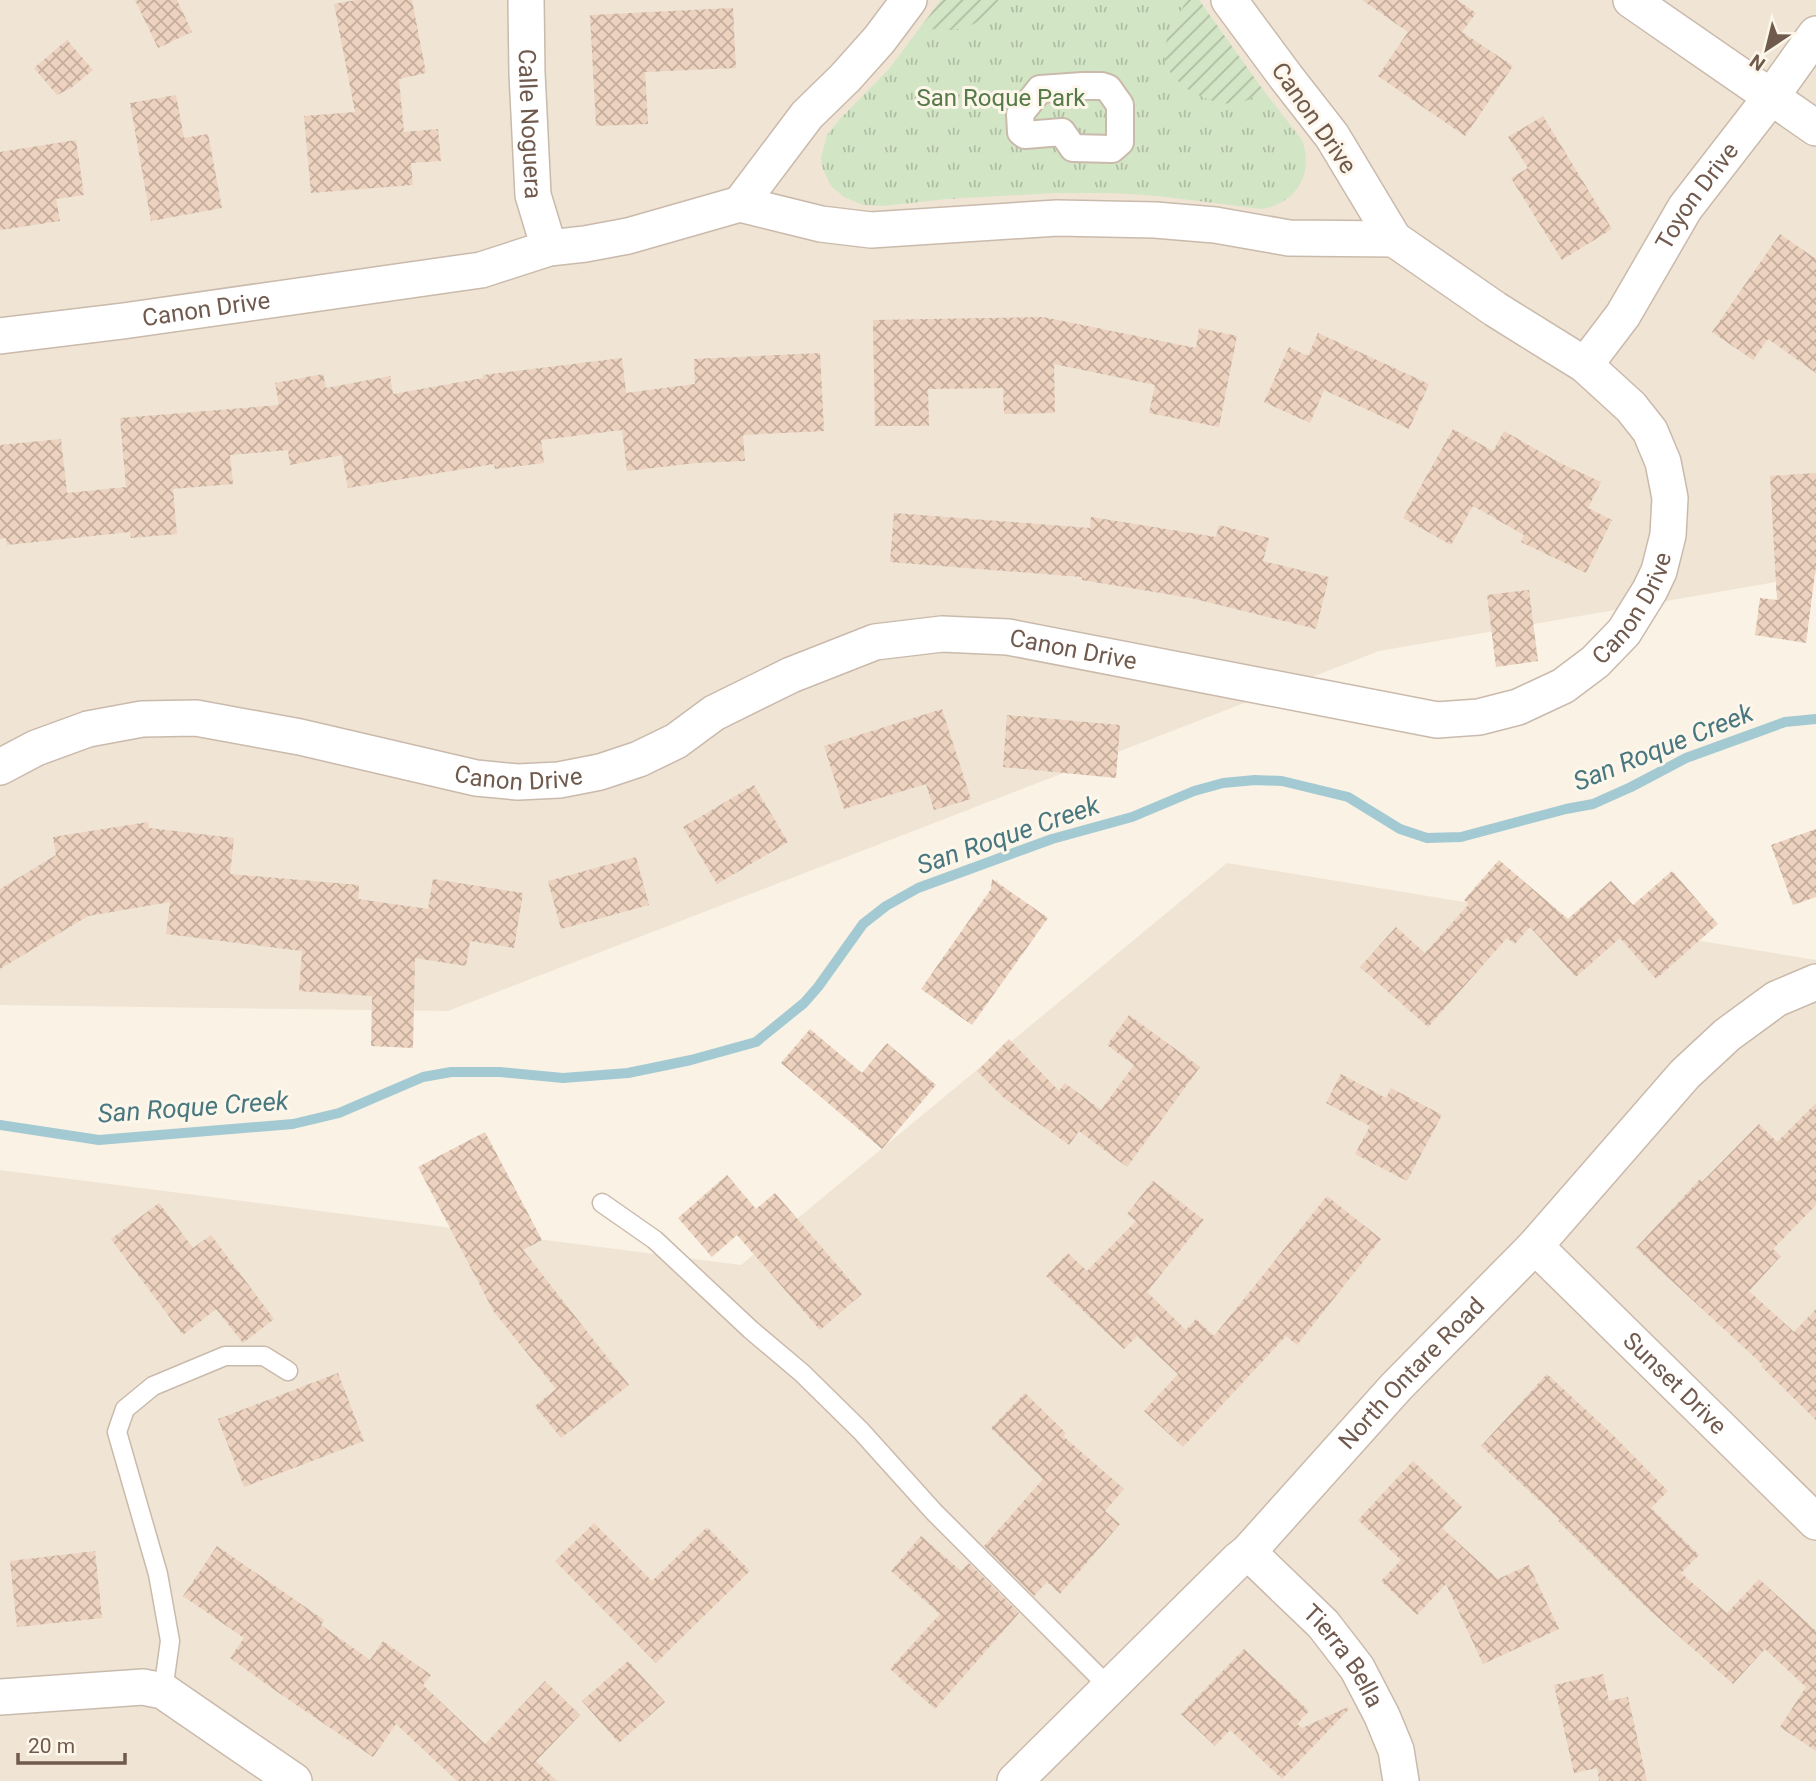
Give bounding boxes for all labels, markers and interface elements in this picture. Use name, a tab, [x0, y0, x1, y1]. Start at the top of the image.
north arrow	[1732, 14, 1802, 84]
street label: Calle Noguera	[513, 49, 547, 200]
text: N	[1745, 49, 1770, 76]
street label: Canon Drive	[1266, 57, 1362, 179]
park label: San Roque Park	[917, 84, 1086, 112]
street label: Toyon Drive	[1650, 137, 1744, 255]
street label: Canon Drive	[141, 286, 272, 332]
street label: Canon Drive	[1586, 549, 1677, 670]
street label: Canon Drive	[1007, 624, 1139, 676]
water label: San Roque Creek	[1569, 697, 1758, 797]
street label: Canon Drive	[452, 759, 585, 796]
water label: San Roque Creek	[913, 789, 1104, 880]
water label: San Roque Creek	[97, 1085, 291, 1129]
street label: North Ontare Road	[1333, 1292, 1490, 1455]
street label: Sunset Drive	[1617, 1327, 1732, 1440]
street label: Tierra Bella	[1297, 1599, 1389, 1712]
scale bar	[18, 1722, 124, 1766]
text: 20 m	[28, 1734, 75, 1758]

